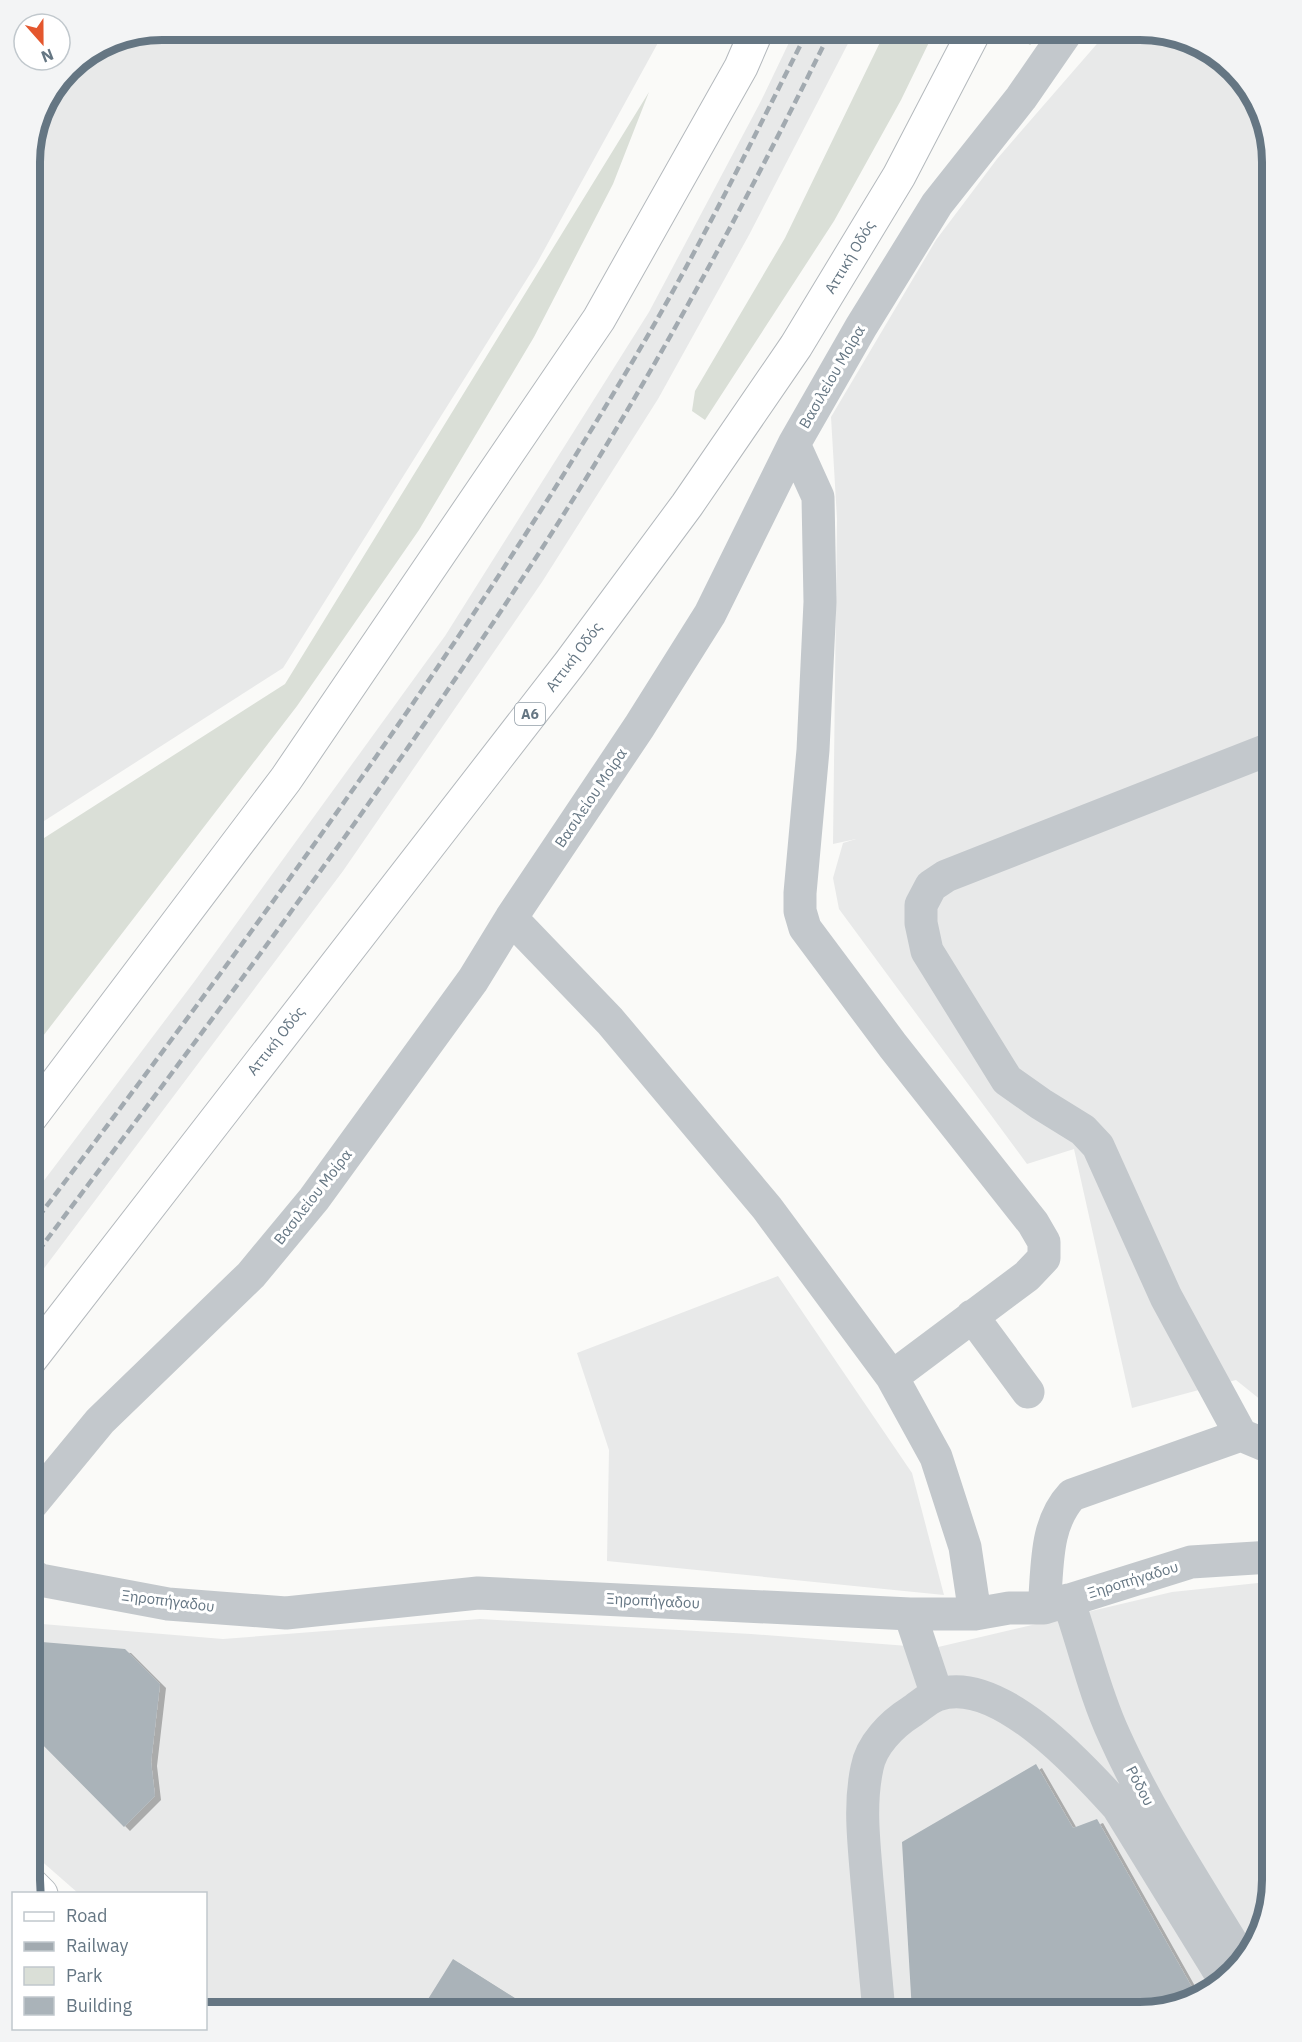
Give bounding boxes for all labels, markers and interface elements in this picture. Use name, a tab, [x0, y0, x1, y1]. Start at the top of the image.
north arrow	[12, 12, 72, 72]
text: N	[38, 45, 56, 67]
street label: Αττική Οδός	[820, 216, 879, 297]
street label: Βασιλείου Μοίρα	[794, 322, 869, 432]
street label: Αττική Οδός	[541, 618, 606, 695]
road number: Α6	[515, 703, 545, 725]
street label: Βασιλείου Μοίρα	[550, 744, 631, 851]
street label: Αττική Οδός	[243, 1002, 309, 1079]
street label: Βασιλείου Μοίρα	[269, 1145, 356, 1248]
street label: Ξηροπήγαδου	[1085, 1557, 1181, 1602]
street label: Ξηροπήγαδου	[120, 1585, 216, 1616]
street label: Ξηροπήγαδου	[606, 1589, 700, 1612]
street label: Ρόδου	[1122, 1763, 1159, 1809]
legend	[12, 1892, 207, 2030]
text: Road	[66, 1904, 107, 1927]
text: Railway	[66, 1934, 128, 1957]
text: Park	[66, 1964, 103, 1987]
text: Building	[66, 1994, 133, 2017]

